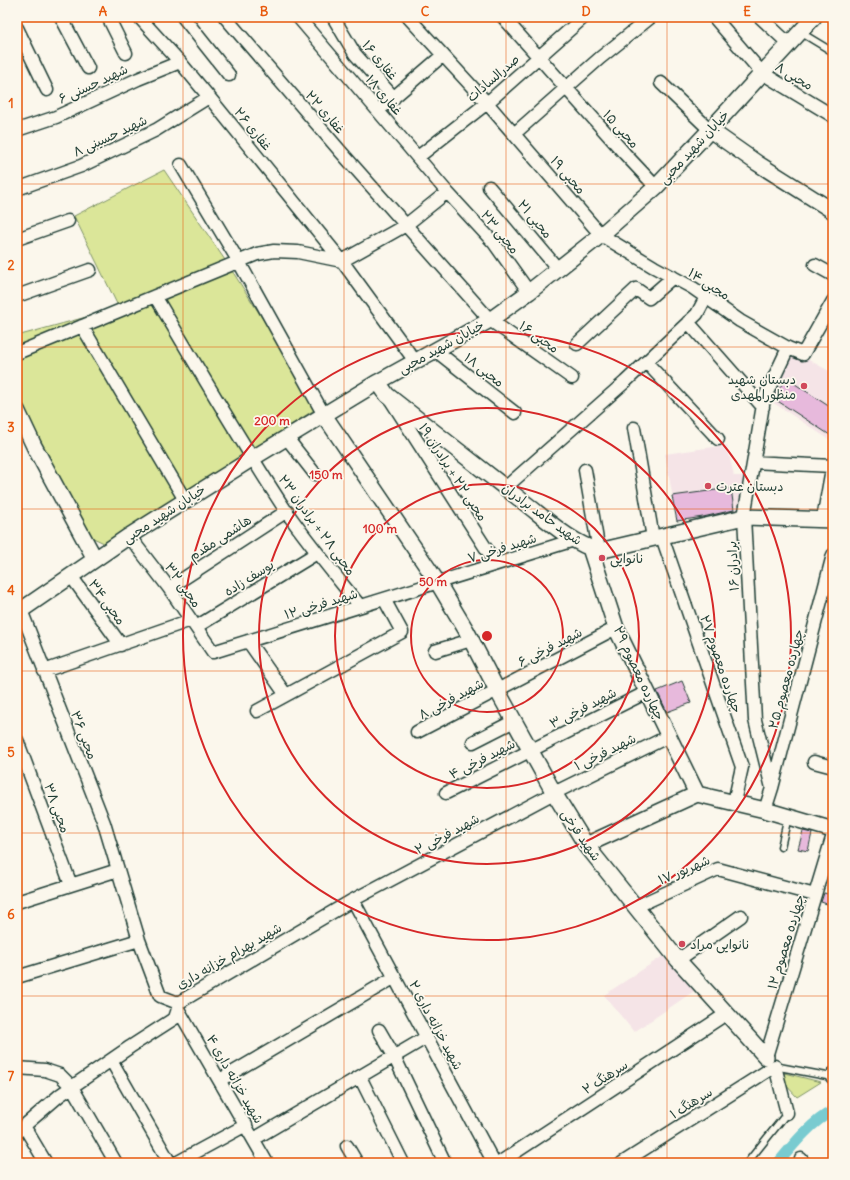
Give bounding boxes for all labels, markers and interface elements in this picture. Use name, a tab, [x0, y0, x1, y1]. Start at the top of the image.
text: A	[99, 3, 108, 20]
text: B	[260, 3, 269, 20]
text: C	[421, 3, 430, 20]
text: D	[581, 3, 591, 20]
text: E	[743, 3, 751, 20]
street label: غفاری ۱۶	[358, 37, 402, 83]
street label: صدرالسادات	[463, 50, 523, 106]
street label: محبی ۸	[771, 58, 816, 95]
street label: شهید حسنی ۶	[56, 61, 131, 108]
street label: غفاری ۱۸	[362, 71, 406, 119]
street label: غفاری ۲۲	[302, 87, 348, 137]
text: 1	[8, 95, 14, 112]
street label: غفاری ۲۶	[230, 104, 276, 154]
street label: محبی ۱۵	[599, 106, 643, 152]
street label: خیابان شهید محبی	[655, 106, 734, 188]
street label: شهید حسینی ۸	[70, 111, 150, 161]
street label: محبی ۱۹	[546, 152, 589, 198]
street label: محبی ۲۱	[513, 196, 556, 243]
street label: محبی ۲۳	[476, 207, 523, 258]
text: 2	[7, 257, 15, 274]
street label: محبی ۱۴	[684, 264, 733, 305]
street label: خیابان شهید محبی	[395, 316, 487, 378]
street label: محبی ۱۶	[515, 317, 562, 358]
street label: محبی ۱۸	[460, 349, 507, 392]
place label: دبستان شهید منظورالمهدی	[728, 371, 796, 403]
marker: دبستان شهید منظورالمهدی	[799, 381, 809, 391]
text: 200 m	[254, 413, 290, 428]
text: 3	[7, 419, 15, 436]
street label: محبی ۲۲ + برادران ۱۹	[414, 420, 491, 525]
text: 150 m	[310, 467, 343, 482]
street label: محبی ۲۸ + برادران ۲۳	[274, 471, 359, 579]
place label: دبستان عترت	[716, 478, 784, 495]
street label: شهید حامد برادران	[499, 479, 585, 549]
street label: خیابان شهید محبی	[119, 481, 209, 548]
marker: دبستان عترت	[703, 481, 713, 491]
street label: هاشمی مقدم	[185, 511, 256, 566]
text: 100 m	[363, 521, 397, 536]
street label: شهید فرخی ۷	[465, 529, 539, 568]
street label: برادران ۱۶	[723, 540, 743, 592]
place label: نانوایی	[610, 550, 644, 568]
marker: نانوایی	[597, 553, 607, 563]
street label: یوسف زاده	[221, 556, 277, 600]
street label: محبی ۳۲	[160, 559, 205, 611]
text: 50 m	[419, 574, 448, 589]
street label: محبی ۳۴	[84, 576, 129, 629]
text: 4	[7, 582, 15, 599]
street label: شهید فرخی ۱۲	[282, 585, 360, 624]
street label: چهارده معصوم ۲۷	[694, 613, 746, 716]
street label: چهارده معصوم ۲۹	[608, 623, 668, 724]
street label: شهید فرخی ۶	[515, 624, 586, 671]
street label: چهارده معصوم ۲۵	[765, 627, 809, 731]
centre of rings	[480, 629, 494, 643]
street label: شهید فرخی ۸	[416, 675, 487, 724]
street label: شهید فرخی ۳	[547, 684, 620, 733]
street label: محبی ۳۶	[66, 708, 101, 762]
street label: شهید فرخی ۱	[571, 730, 639, 775]
street label: شهید فرخی ۴	[446, 735, 518, 784]
text: 5	[7, 744, 15, 761]
street label: محبی ۳۸	[39, 781, 74, 836]
street label: شهید فرخی	[557, 806, 605, 865]
street label: شهید فرخی ۲	[412, 810, 483, 859]
street label: ۱۷ شهریور	[655, 851, 713, 889]
street label: چهارده معصوم ۱۲	[764, 892, 810, 992]
text: 6	[7, 906, 15, 923]
street label: شهید بهرام خزانه داری	[173, 919, 286, 995]
place label: نانوایی مراد	[690, 936, 750, 954]
marker: نانوایی مراد	[677, 939, 687, 949]
street label: شهید خزانه داری ۲	[405, 977, 467, 1073]
street label: شهید خزانه داری ۴	[203, 1031, 267, 1127]
street label: سرهنگ ۲	[579, 1056, 631, 1098]
text: 7	[8, 1068, 15, 1085]
street label: سرهنگ ۱	[666, 1083, 716, 1123]

